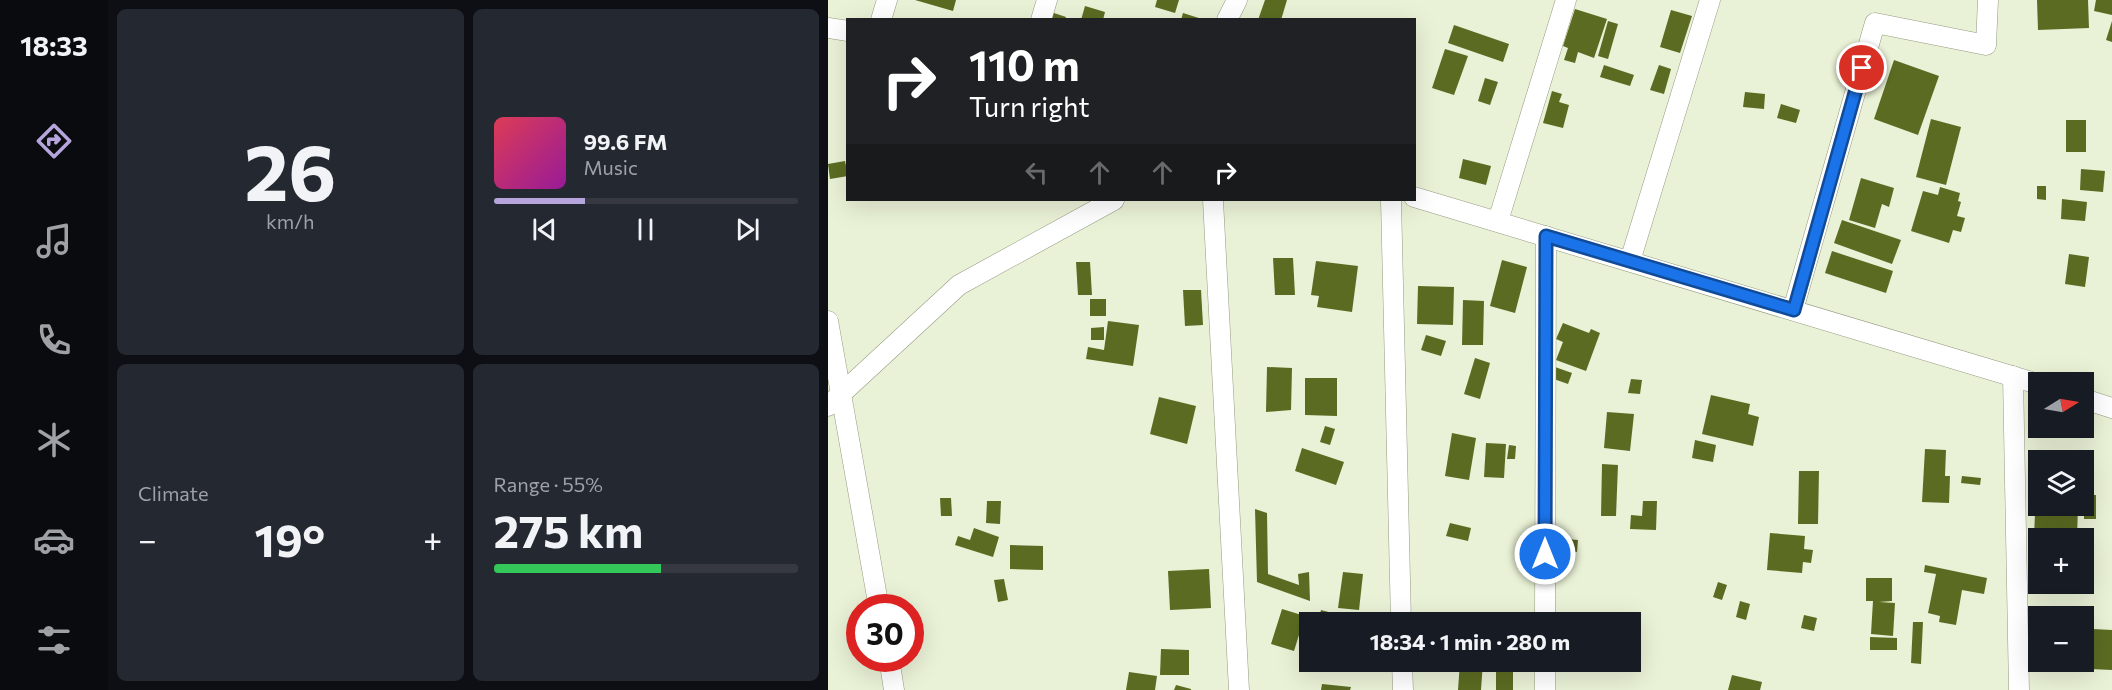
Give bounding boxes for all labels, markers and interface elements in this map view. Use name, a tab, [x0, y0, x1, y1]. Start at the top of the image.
text: 18:33	[20, 29, 88, 62]
text: 110 m	[969, 38, 1080, 90]
icon: right	[870, 42, 948, 120]
pin	[1836, 42, 1887, 93]
icon: arrive	[1845, 51, 1878, 84]
text: Turn right	[969, 90, 1089, 123]
icon: directions	[33, 120, 75, 162]
text: 26	[244, 122, 336, 217]
text: 99.6 FM	[584, 128, 668, 155]
text: Music	[584, 155, 638, 179]
icon: left	[1020, 156, 1053, 189]
icon: ahead	[1083, 156, 1116, 189]
icon: ahead	[1146, 156, 1179, 189]
icon: right	[1209, 156, 1242, 189]
text: km/h	[266, 209, 315, 233]
icon: previous	[528, 213, 561, 246]
icon: pause	[629, 213, 662, 246]
icon: next	[731, 213, 764, 246]
icon: music	[33, 220, 75, 262]
icon: phone	[33, 319, 75, 361]
north arrow	[2028, 372, 2094, 438]
map controls	[2028, 372, 2094, 672]
icon: climate	[33, 419, 75, 461]
button: layers	[2028, 450, 2094, 516]
text: Range · 55%	[494, 472, 603, 496]
text: Climate	[138, 481, 208, 505]
text: 275 km	[494, 502, 643, 557]
text: 19°	[255, 511, 325, 566]
text: −	[138, 518, 157, 559]
text: +	[423, 518, 442, 559]
icon: car	[33, 519, 75, 561]
position arrow	[1513, 522, 1577, 586]
button: +	[2028, 528, 2094, 594]
speed limit sign: 30	[846, 594, 924, 672]
button: −	[2028, 606, 2094, 672]
icon: filters	[33, 619, 75, 661]
text: 18:34 · 1 min · 280 m	[1370, 628, 1570, 655]

